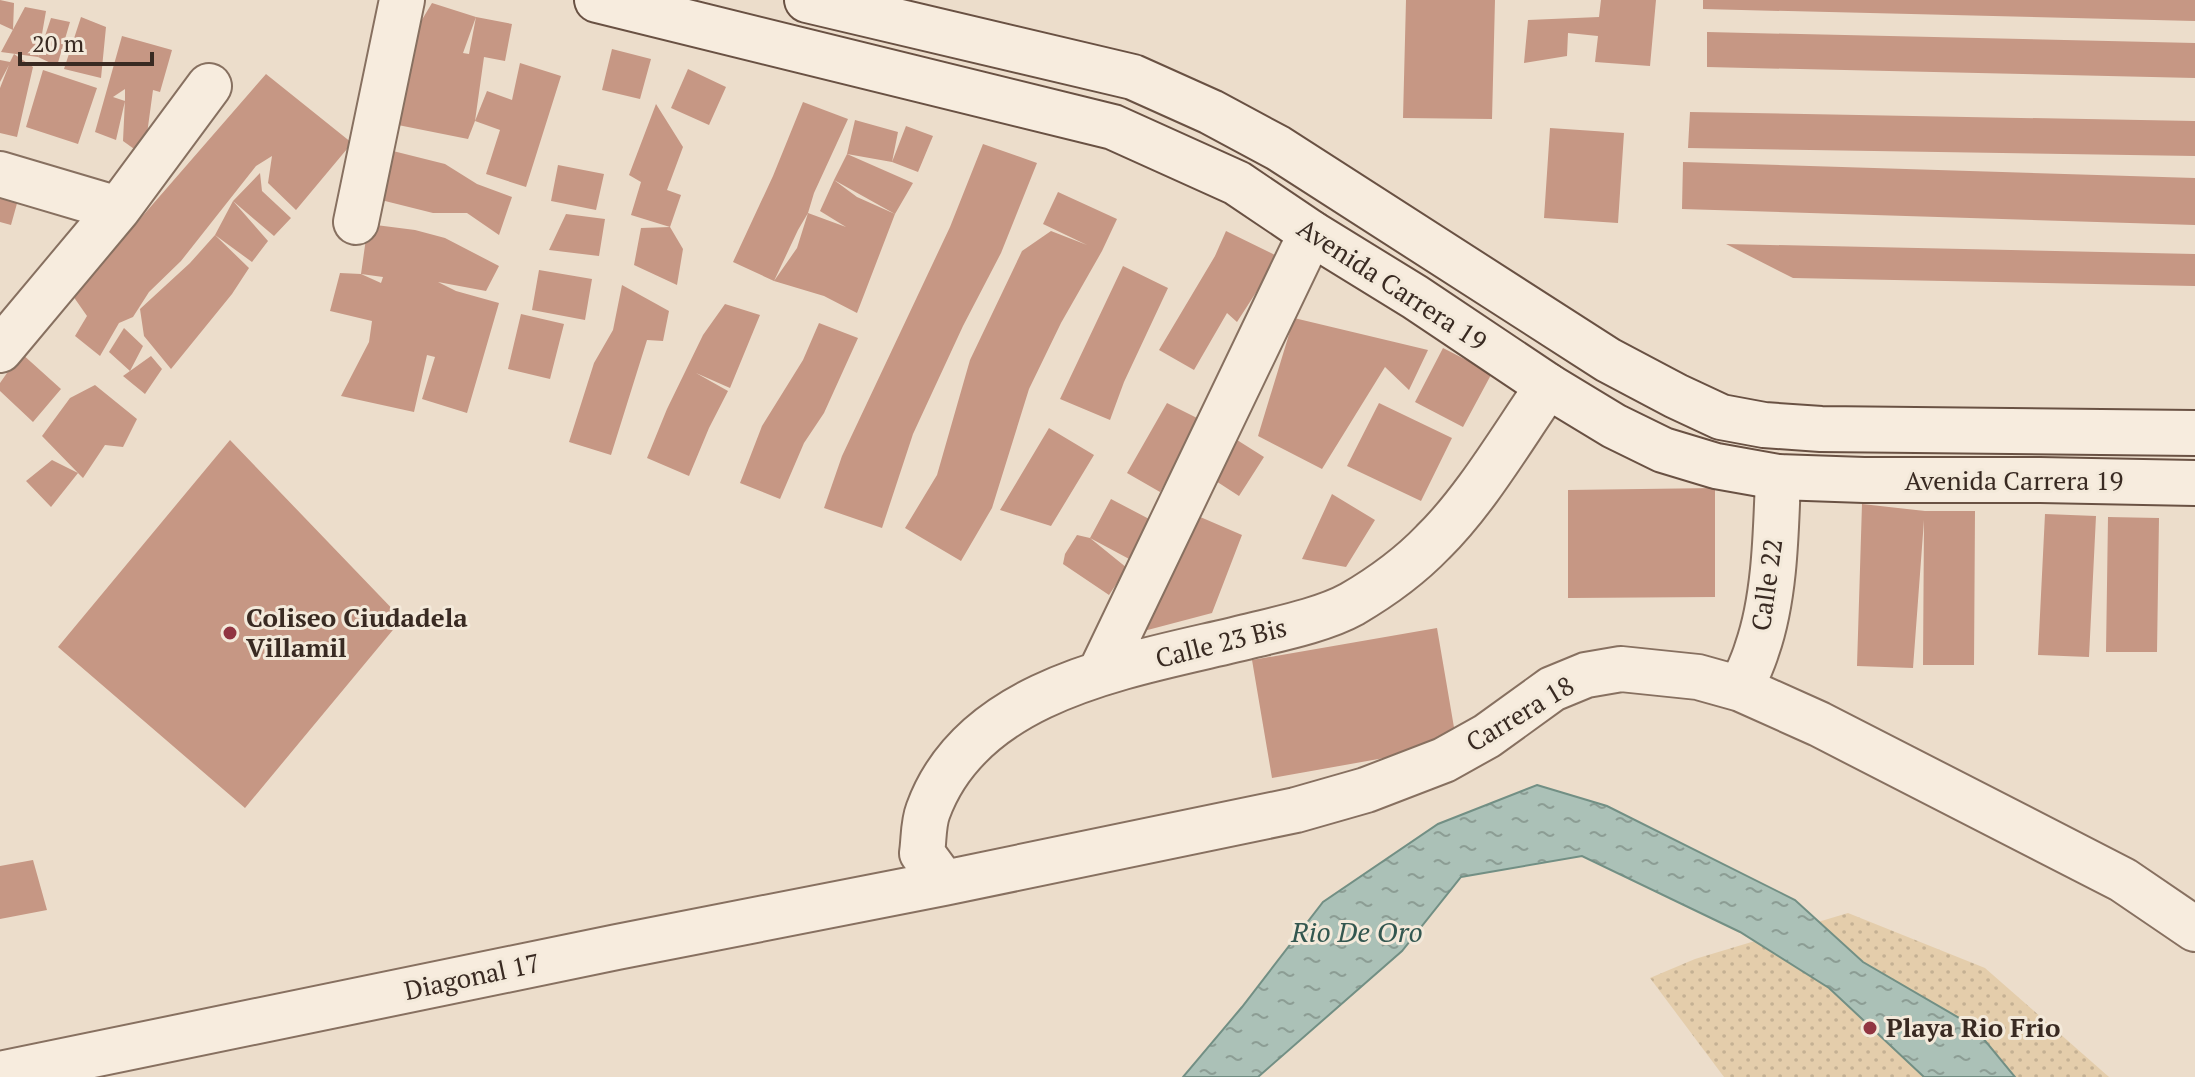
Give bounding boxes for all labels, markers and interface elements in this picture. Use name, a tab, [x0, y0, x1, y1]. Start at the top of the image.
scale bar	[20, 16, 152, 66]
text: 20 m	[32, 27, 84, 59]
street label: Avenida Carrera 19	[1291, 210, 1494, 358]
street label: Avenida Carrera 19	[1905, 463, 2123, 497]
street label: Calle 22	[1743, 537, 1789, 633]
place label: Coliseo Ciudadela Villamil	[246, 600, 468, 664]
street label: Calle 23 Bis	[1152, 609, 1290, 675]
marker: Coliseo Ciudadela Villamil	[221, 624, 239, 642]
street label: Carrera 18	[1459, 668, 1580, 759]
water label: Rio De Oro	[1290, 913, 1423, 950]
street label: Diagonal 17	[401, 945, 543, 1007]
place label: Playa Rio Frio	[1886, 1010, 2060, 1044]
marker: Playa Rio Frio	[1861, 1019, 1879, 1037]

